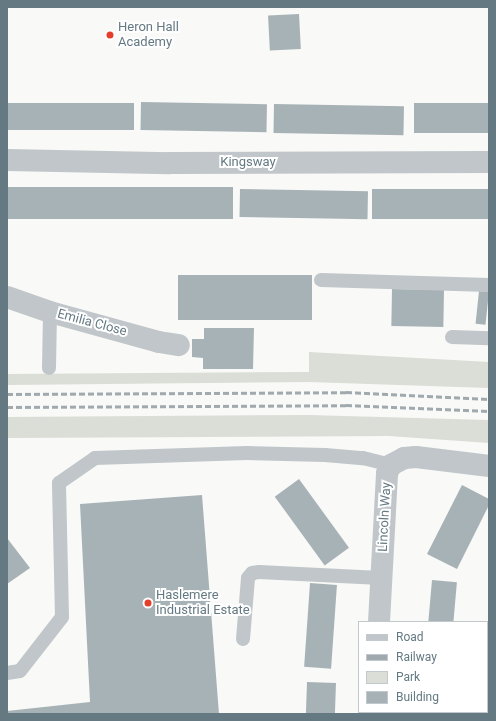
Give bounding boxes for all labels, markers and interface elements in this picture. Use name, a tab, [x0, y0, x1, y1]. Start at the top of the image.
place label: Heron Hall Academy	[118, 20, 179, 51]
marker: Heron Hall Academy	[105, 30, 115, 40]
street label: Kingsway	[220, 154, 276, 170]
street label: Emilia Close	[56, 306, 128, 340]
street label: Lincoln Way	[375, 482, 395, 552]
place label: Haslemere Industrial Estate	[156, 588, 250, 619]
marker: Haslemere Industrial Estate	[143, 598, 153, 608]
legend	[358, 621, 488, 713]
text: Road	[396, 630, 424, 644]
text: Railway	[396, 650, 437, 664]
text: Park	[396, 670, 420, 684]
text: Building	[396, 690, 439, 704]

